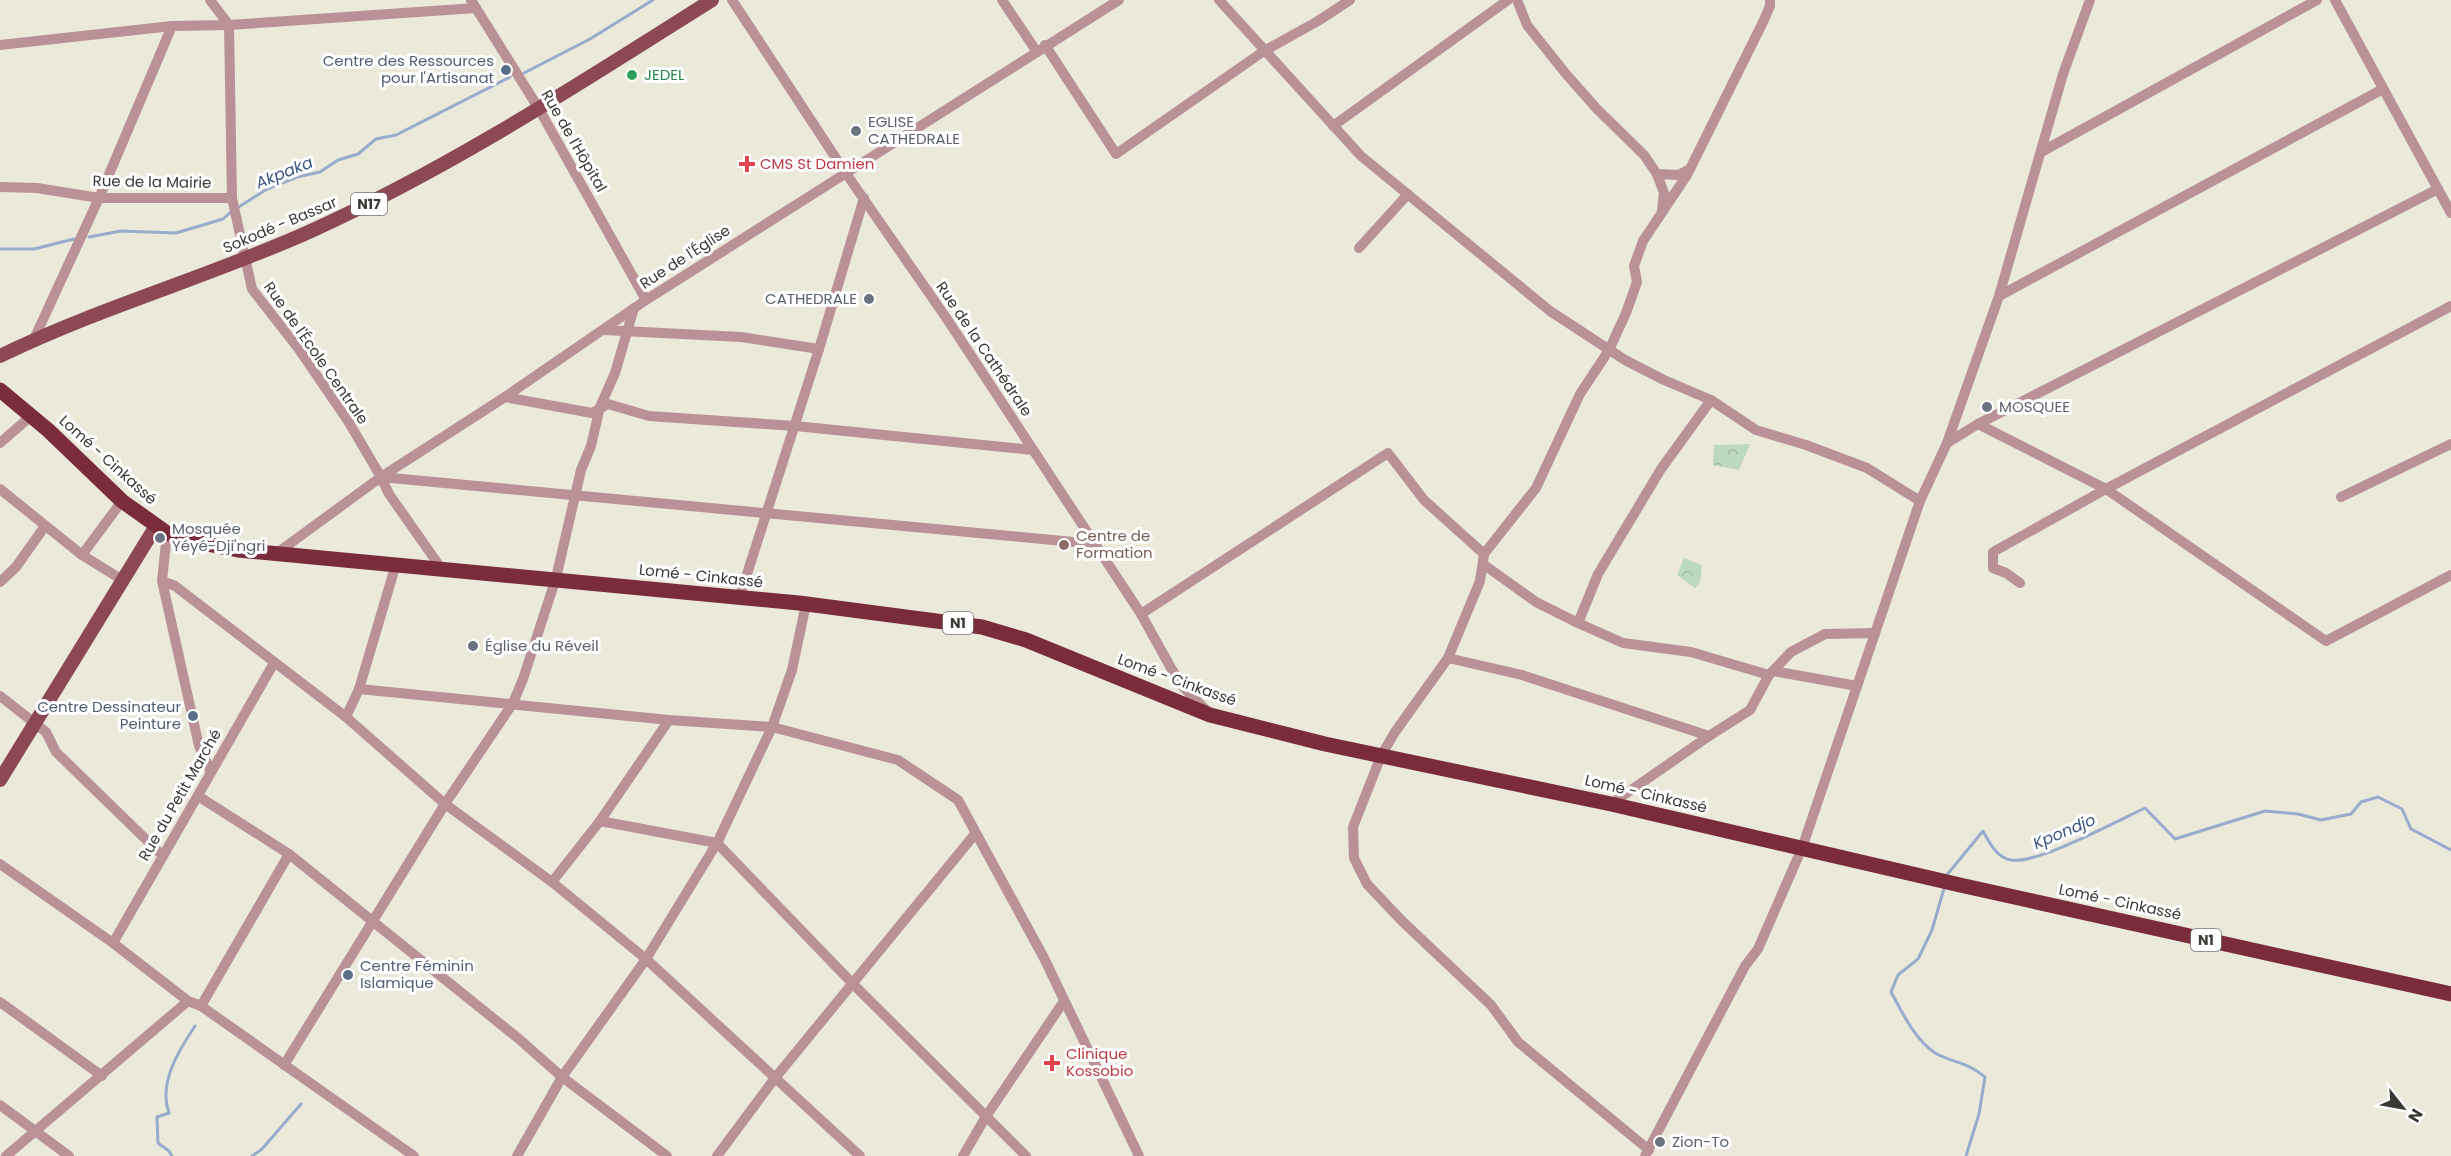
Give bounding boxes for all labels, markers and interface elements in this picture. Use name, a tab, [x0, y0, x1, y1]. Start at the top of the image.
place label: Centre des Ressources pour l'Artisanat	[323, 50, 494, 88]
marker: Centre des Ressources pour l'Artisanat	[499, 63, 513, 77]
place label: JEDEL	[644, 64, 685, 85]
marker: JEDEL	[625, 68, 639, 82]
street label: Rue de l'Hôpital	[537, 86, 612, 196]
place label: EGLISE CATHEDRALE	[868, 111, 960, 149]
marker: EGLISE CATHEDRALE	[849, 124, 863, 138]
water label: Akpaka	[251, 151, 316, 195]
place label: CMS St Damien	[760, 153, 874, 174]
marker: CMS St Damien	[738, 155, 756, 173]
street label: Rue de la Mairie	[93, 170, 212, 193]
street label: Sokodé - Bassar	[219, 191, 341, 258]
road number: N17	[351, 193, 387, 215]
street label: Rue de l'Église	[635, 219, 734, 294]
street label: Rue de l'École Centrale	[259, 277, 374, 428]
street label: Rue de la Cathédrale	[931, 277, 1037, 420]
place label: CATHEDRALE	[765, 288, 857, 309]
marker: CATHEDRALE	[862, 292, 876, 306]
place label: MOSQUEE	[1999, 396, 2070, 417]
marker: MOSQUEE	[1980, 400, 1994, 414]
street label: Lomé - Cinkassé	[55, 410, 162, 509]
place label: Mosquée Yéyé-Dji'ngri	[172, 518, 266, 556]
place label: Centre de Formation	[1076, 525, 1153, 563]
marker: Mosquée Yéyé-Dji'ngri	[153, 531, 167, 545]
marker: Centre de Formation	[1057, 538, 1071, 552]
street label: Lomé - Cinkassé	[638, 559, 764, 592]
road number: N1	[943, 612, 973, 634]
place label: Église du Réveil	[485, 635, 599, 656]
marker: Église du Réveil	[466, 639, 480, 653]
street label: Lomé - Cinkassé	[1115, 648, 1239, 711]
place label: Centre Dessinateur Peinture	[37, 696, 181, 734]
marker: Centre Dessinateur Peinture	[186, 709, 200, 723]
street label: Rue du Petit Marché	[133, 725, 226, 865]
street label: Lomé - Cinkassé	[1583, 769, 1709, 818]
water label: Kpondjo	[2029, 808, 2099, 855]
street label: Lomé - Cinkassé	[2057, 878, 2183, 925]
road number: N1	[2191, 929, 2221, 951]
place label: Centre Féminin Islamique	[360, 955, 474, 993]
marker: Centre Féminin Islamique	[341, 968, 355, 982]
place label: Clinique Kossobio	[1066, 1043, 1133, 1081]
marker: Clinique Kossobio	[1043, 1054, 1061, 1072]
north arrow	[2373, 1078, 2433, 1138]
text: N	[2402, 1104, 2428, 1127]
place label: Zion-To	[1672, 1131, 1729, 1152]
marker: Zion-To	[1653, 1135, 1667, 1149]

